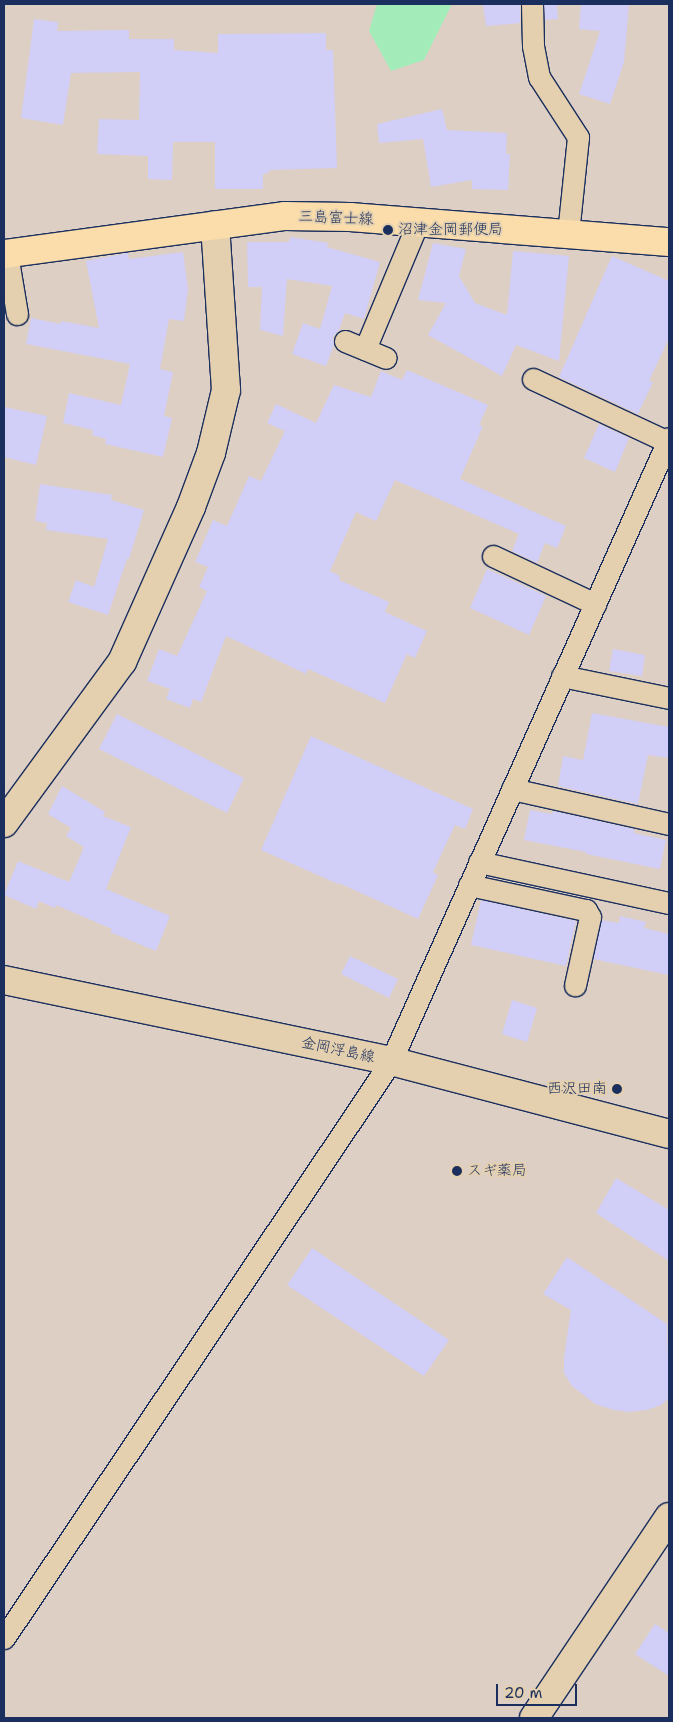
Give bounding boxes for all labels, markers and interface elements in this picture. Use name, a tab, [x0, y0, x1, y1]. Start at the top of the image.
street label: 三島富士線	[298, 208, 374, 228]
place label: 沼津金岡郵便局	[398, 221, 503, 239]
marker: 沼津金岡郵便局	[382, 224, 394, 236]
street label: 金岡浮島線	[299, 1033, 377, 1067]
place label: 西沢田南	[547, 1080, 607, 1098]
marker: 西沢田南	[611, 1083, 623, 1095]
place label: スギ薬局	[467, 1162, 527, 1180]
marker: スギ薬局	[451, 1165, 463, 1177]
scale bar	[498, 1674, 579, 1706]
text: 20 m	[504, 1683, 543, 1703]

